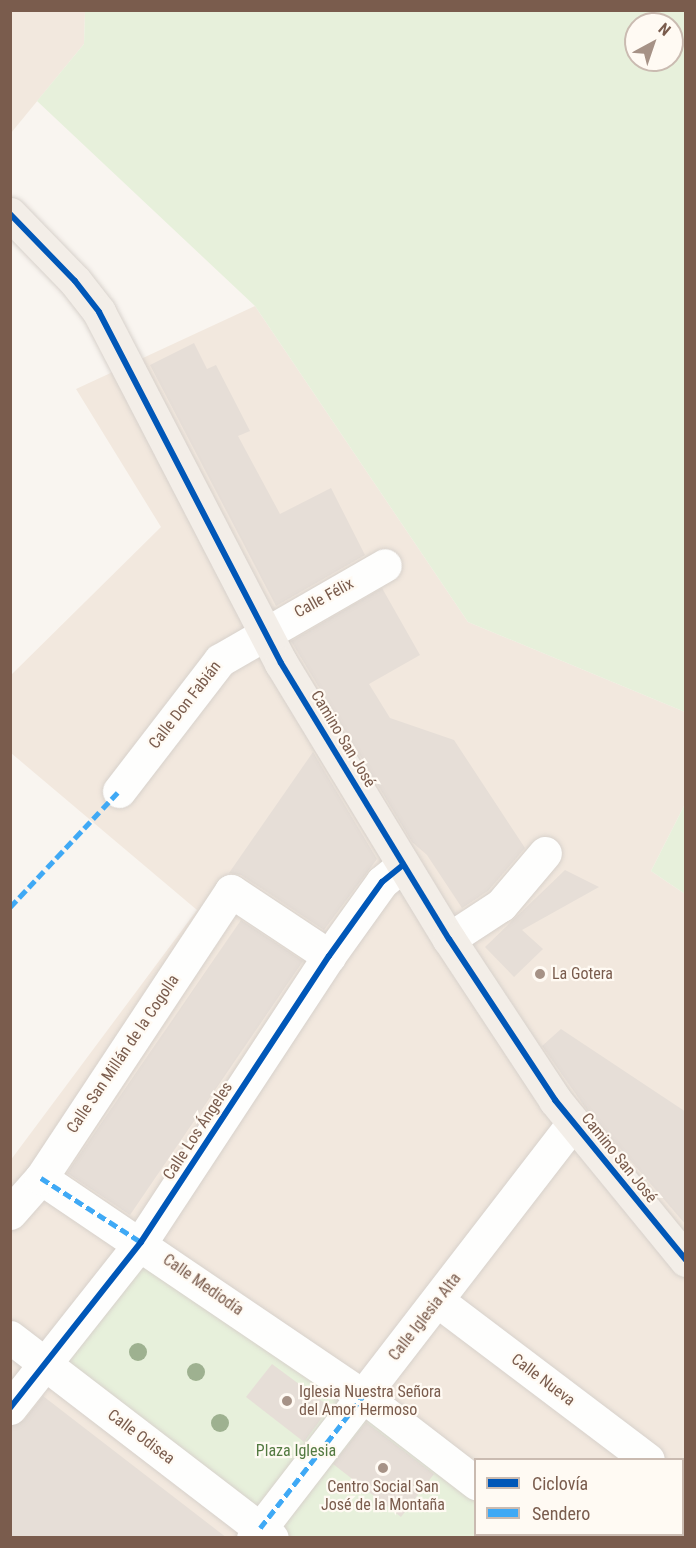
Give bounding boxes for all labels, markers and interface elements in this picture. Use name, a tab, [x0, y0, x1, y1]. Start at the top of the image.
north arrow	[624, 12, 684, 72]
text: N	[655, 19, 674, 40]
street label: Calle Félix	[291, 574, 357, 622]
street label: Calle Don Fabián	[145, 657, 225, 753]
street label: Camino San José	[306, 687, 380, 791]
place label: La Gotera	[552, 964, 613, 984]
marker: La Gotera	[533, 967, 547, 981]
street label: Calle San Millán de la Cogolla	[63, 971, 183, 1137]
street label: Calle Los Ángeles	[159, 1079, 237, 1183]
street label: Camino San José	[577, 1109, 661, 1207]
street label: Calle Mediodía	[159, 1250, 247, 1320]
street label: Calle Iglesia Alta	[385, 1269, 465, 1365]
street label: Calle Nueva	[507, 1350, 579, 1410]
place label: Iglesia Nuestra Señora del Amor Hermoso	[299, 1382, 441, 1420]
marker: Iglesia Nuestra Señora del Amor Hermoso	[280, 1394, 294, 1408]
street label: Calle Odisea	[104, 1406, 178, 1468]
park label: Plaza Iglesia	[256, 1441, 336, 1461]
legend	[474, 1458, 684, 1536]
marker: Centro Social San José de la Montaña	[376, 1461, 390, 1475]
text: Ciclovía	[532, 1473, 588, 1494]
place label: Centro Social San José de la Montaña	[321, 1477, 445, 1515]
text: Sendero	[532, 1503, 590, 1524]

